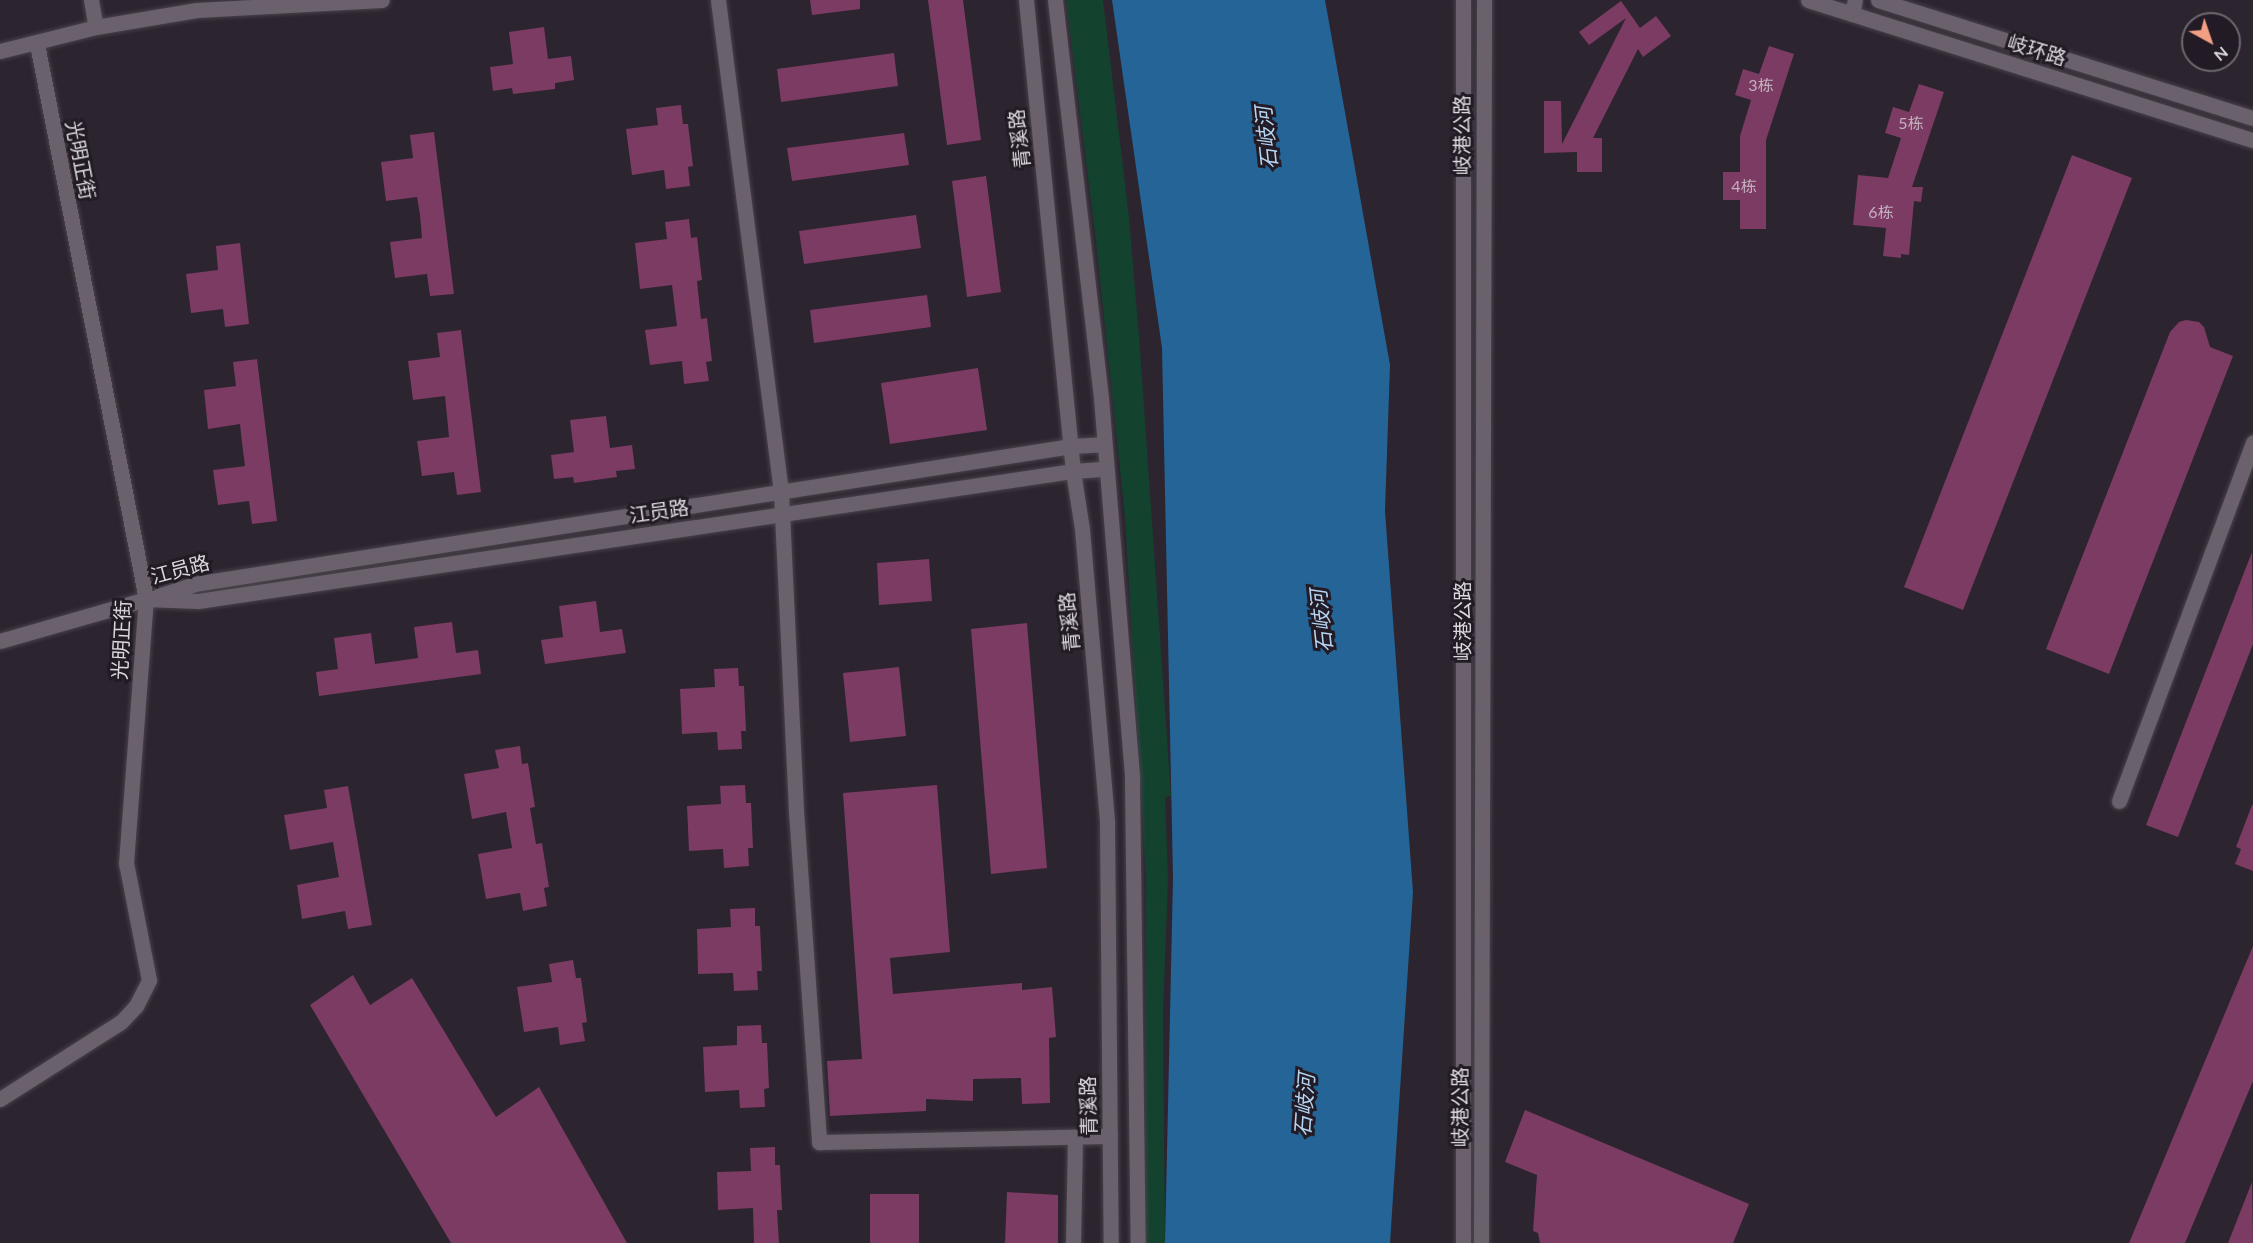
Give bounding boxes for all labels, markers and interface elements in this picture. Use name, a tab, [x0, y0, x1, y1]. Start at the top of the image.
north arrow	[2181, 12, 2241, 72]
street label: 岐环路	[2005, 30, 2069, 70]
text: N	[2211, 43, 2232, 66]
house number: 3栋	[1748, 75, 1774, 95]
street label: 岐港公路	[1450, 95, 1474, 175]
water label: 石岐河	[1250, 105, 1282, 171]
street label: 青溪路	[1004, 108, 1034, 170]
house number: 5栋	[1898, 113, 1924, 133]
street label: 光明正街	[62, 118, 100, 202]
house number: 4栋	[1731, 176, 1757, 196]
house number: 6栋	[1868, 202, 1894, 222]
street label: 江员路	[628, 495, 690, 527]
street label: 江员路	[148, 550, 212, 588]
street label: 岐港公路	[1450, 581, 1474, 661]
water label: 石岐河	[1305, 588, 1337, 654]
street label: 青溪路	[1054, 591, 1084, 653]
street label: 光明正街	[107, 599, 135, 681]
street label: 岐港公路	[1448, 1067, 1472, 1147]
water label: 石岐河	[1289, 1073, 1319, 1137]
street label: 青溪路	[1075, 1076, 1101, 1136]

